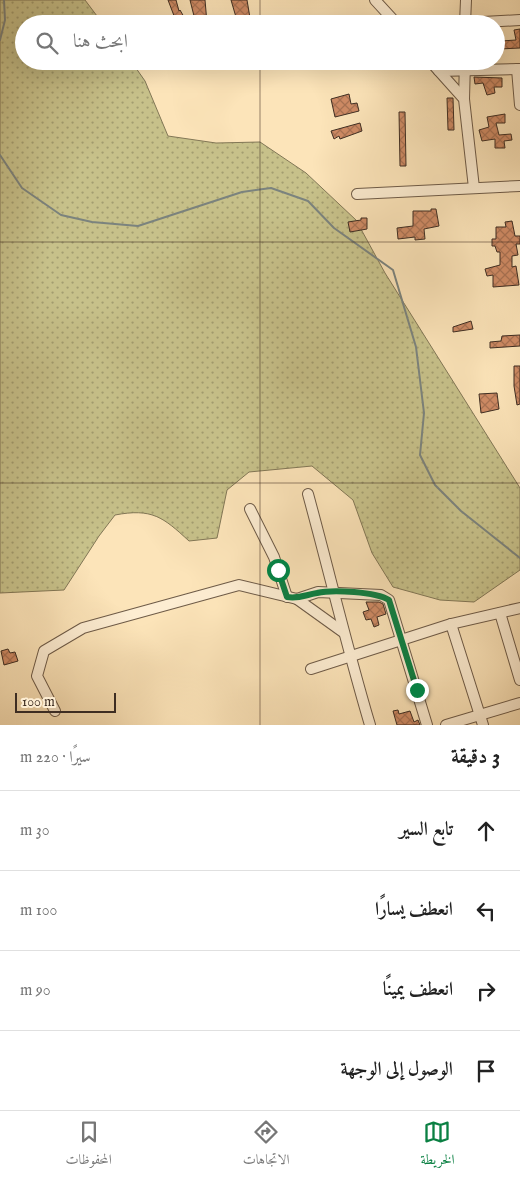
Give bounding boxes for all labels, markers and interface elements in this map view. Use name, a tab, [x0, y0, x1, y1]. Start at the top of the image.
search box	[15, 15, 505, 70]
icon: search	[33, 29, 61, 57]
text: ابحث هنا	[73, 30, 128, 54]
route start	[267, 559, 290, 582]
route end	[406, 679, 429, 702]
scale bar	[15, 690, 116, 713]
text: 100 m	[22, 693, 55, 711]
text: 3 دقيقة	[451, 744, 500, 771]
text: سيرًا · 220 m	[20, 748, 91, 768]
icon: ahead	[472, 817, 500, 845]
text: تابع السير	[399, 818, 453, 842]
text: 30 m	[20, 821, 50, 841]
icon: left	[472, 897, 500, 925]
text: انعطف يسارًا	[375, 898, 453, 922]
text: 100 m	[20, 901, 57, 921]
icon: right	[472, 977, 500, 1005]
text: انعطف يمينًا	[383, 978, 453, 1002]
text: 90 m	[20, 981, 51, 1001]
icon: arrive	[472, 1057, 500, 1085]
text: الوصول إلى الوجهة	[341, 1058, 453, 1082]
tab: المحفوظات	[66, 1118, 112, 1173]
tab: الاتجاهات	[243, 1118, 289, 1173]
tab: الخريطة	[420, 1118, 455, 1173]

